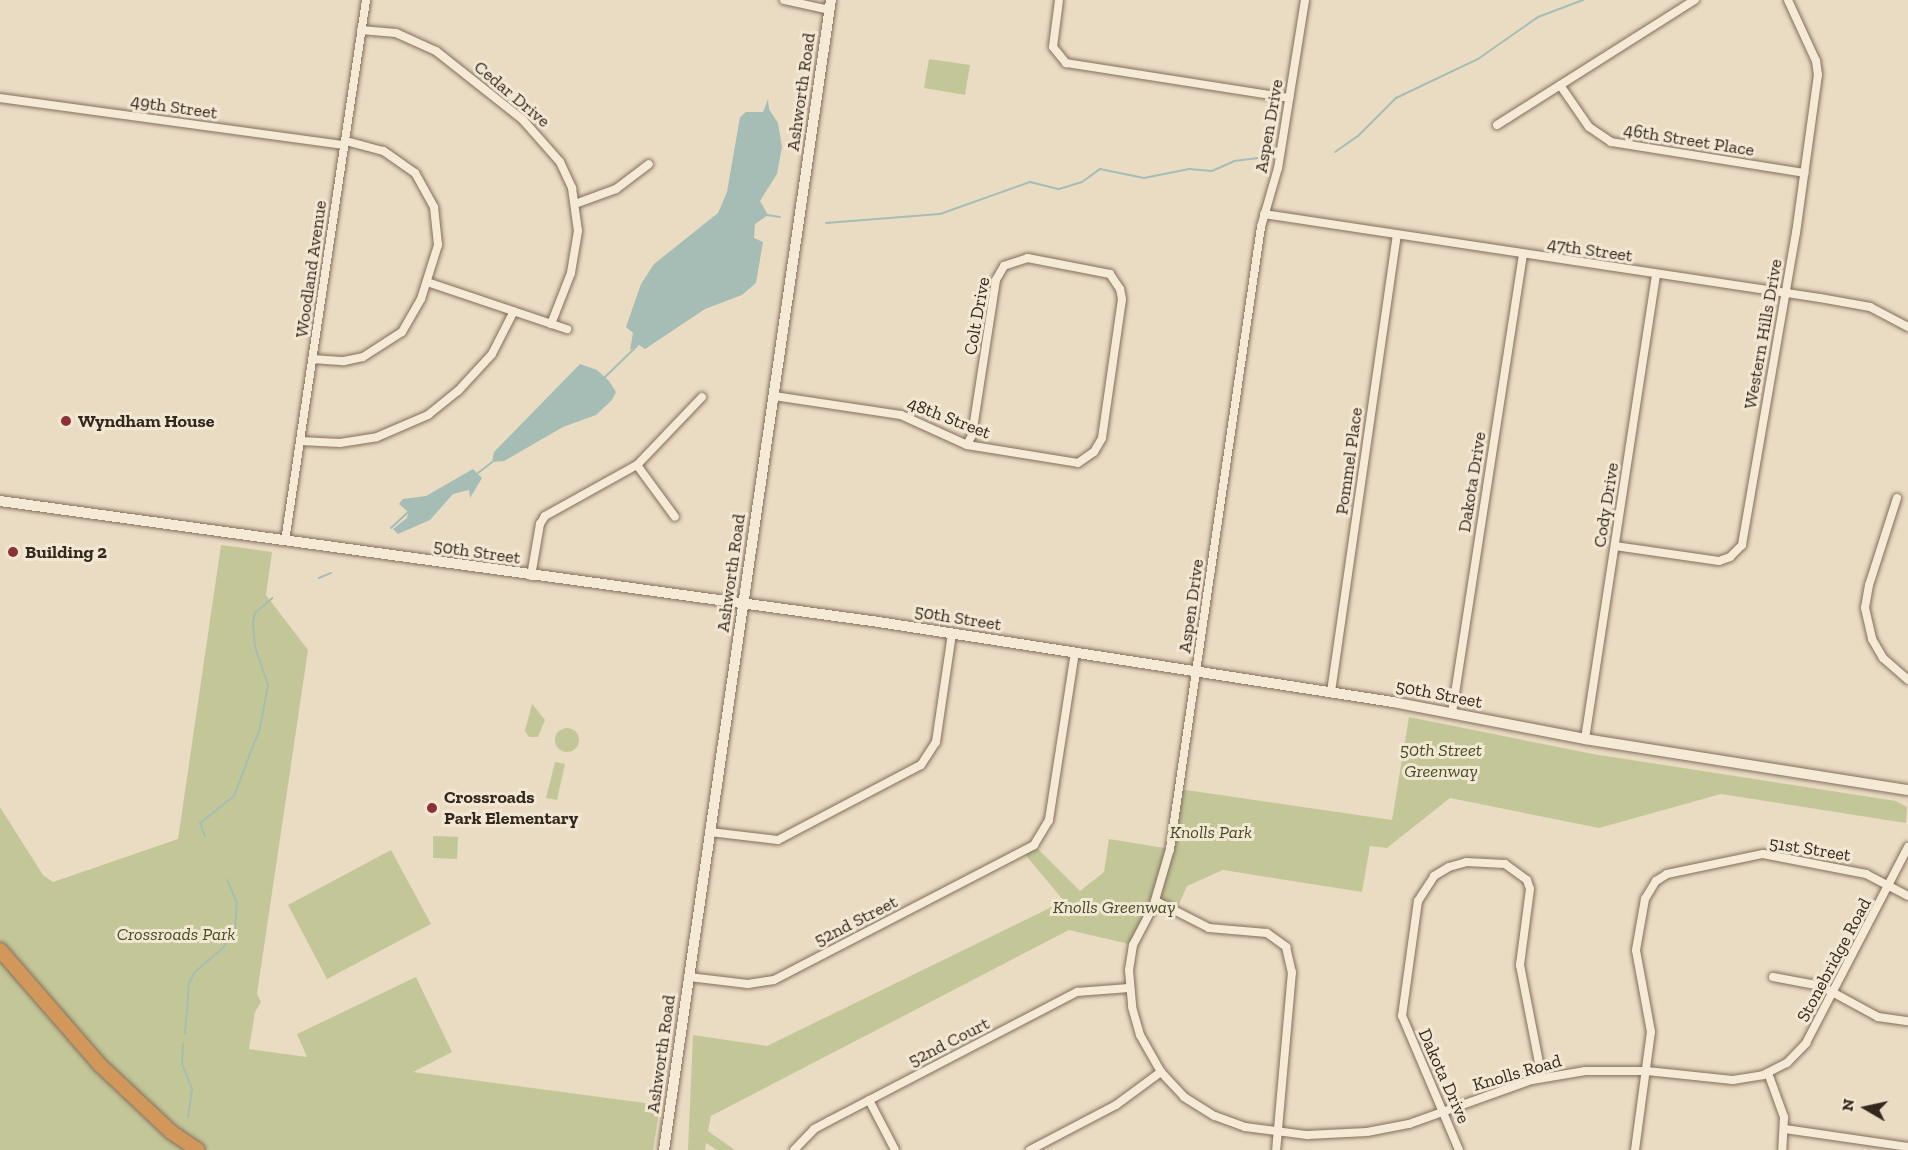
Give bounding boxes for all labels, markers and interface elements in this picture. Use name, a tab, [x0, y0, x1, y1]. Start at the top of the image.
street label: Ashworth Road	[782, 31, 820, 153]
street label: Cedar Drive	[470, 56, 554, 132]
street label: Aspen Drive	[1250, 78, 1288, 174]
street label: 49th Street	[129, 90, 219, 124]
street label: 46th Street Place	[1622, 119, 1756, 161]
street label: Woodland Avenue	[291, 199, 331, 339]
street label: 47th Street	[1546, 233, 1634, 267]
street label: Western Hills Drive	[1739, 257, 1787, 411]
street label: Colt Drive	[960, 275, 994, 357]
street label: 48th Street	[904, 392, 994, 444]
street label: Pommel Place	[1331, 406, 1367, 516]
place label: Wyndham House	[78, 410, 214, 432]
marker: Wyndham House	[59, 414, 73, 428]
street label: Dakota Drive	[1453, 430, 1491, 534]
street label: Cody Drive	[1589, 461, 1623, 549]
street label: Ashworth Road	[712, 512, 750, 634]
street label: 50th Street	[432, 535, 522, 569]
place label: Building 2	[25, 541, 107, 563]
marker: Building 2	[6, 545, 20, 559]
street label: Aspen Drive	[1174, 558, 1208, 654]
street label: 50th Street	[913, 600, 1003, 636]
street label: 50th Street	[1394, 675, 1484, 713]
park label: 50th Street Greenway	[1400, 740, 1482, 783]
place label: Crossroads Park Elementary	[444, 787, 578, 830]
marker: Crossroads Park Elementary	[425, 801, 439, 815]
park label: Knolls Park	[1170, 821, 1252, 843]
street label: 51st Street	[1768, 832, 1852, 866]
street label: 52nd Street	[811, 891, 901, 951]
street label: Stonebridge Road	[1792, 894, 1876, 1026]
park label: Knolls Greenway	[1053, 896, 1175, 918]
park label: Crossroads Park	[117, 923, 235, 945]
street label: Ashworth Road	[642, 993, 680, 1115]
street label: 52nd Court	[905, 1012, 993, 1072]
street label: Dakota Drive	[1414, 1025, 1474, 1127]
street label: Knolls Road	[1470, 1050, 1564, 1096]
north arrow	[1836, 1078, 1896, 1138]
text: N	[1837, 1098, 1858, 1113]

